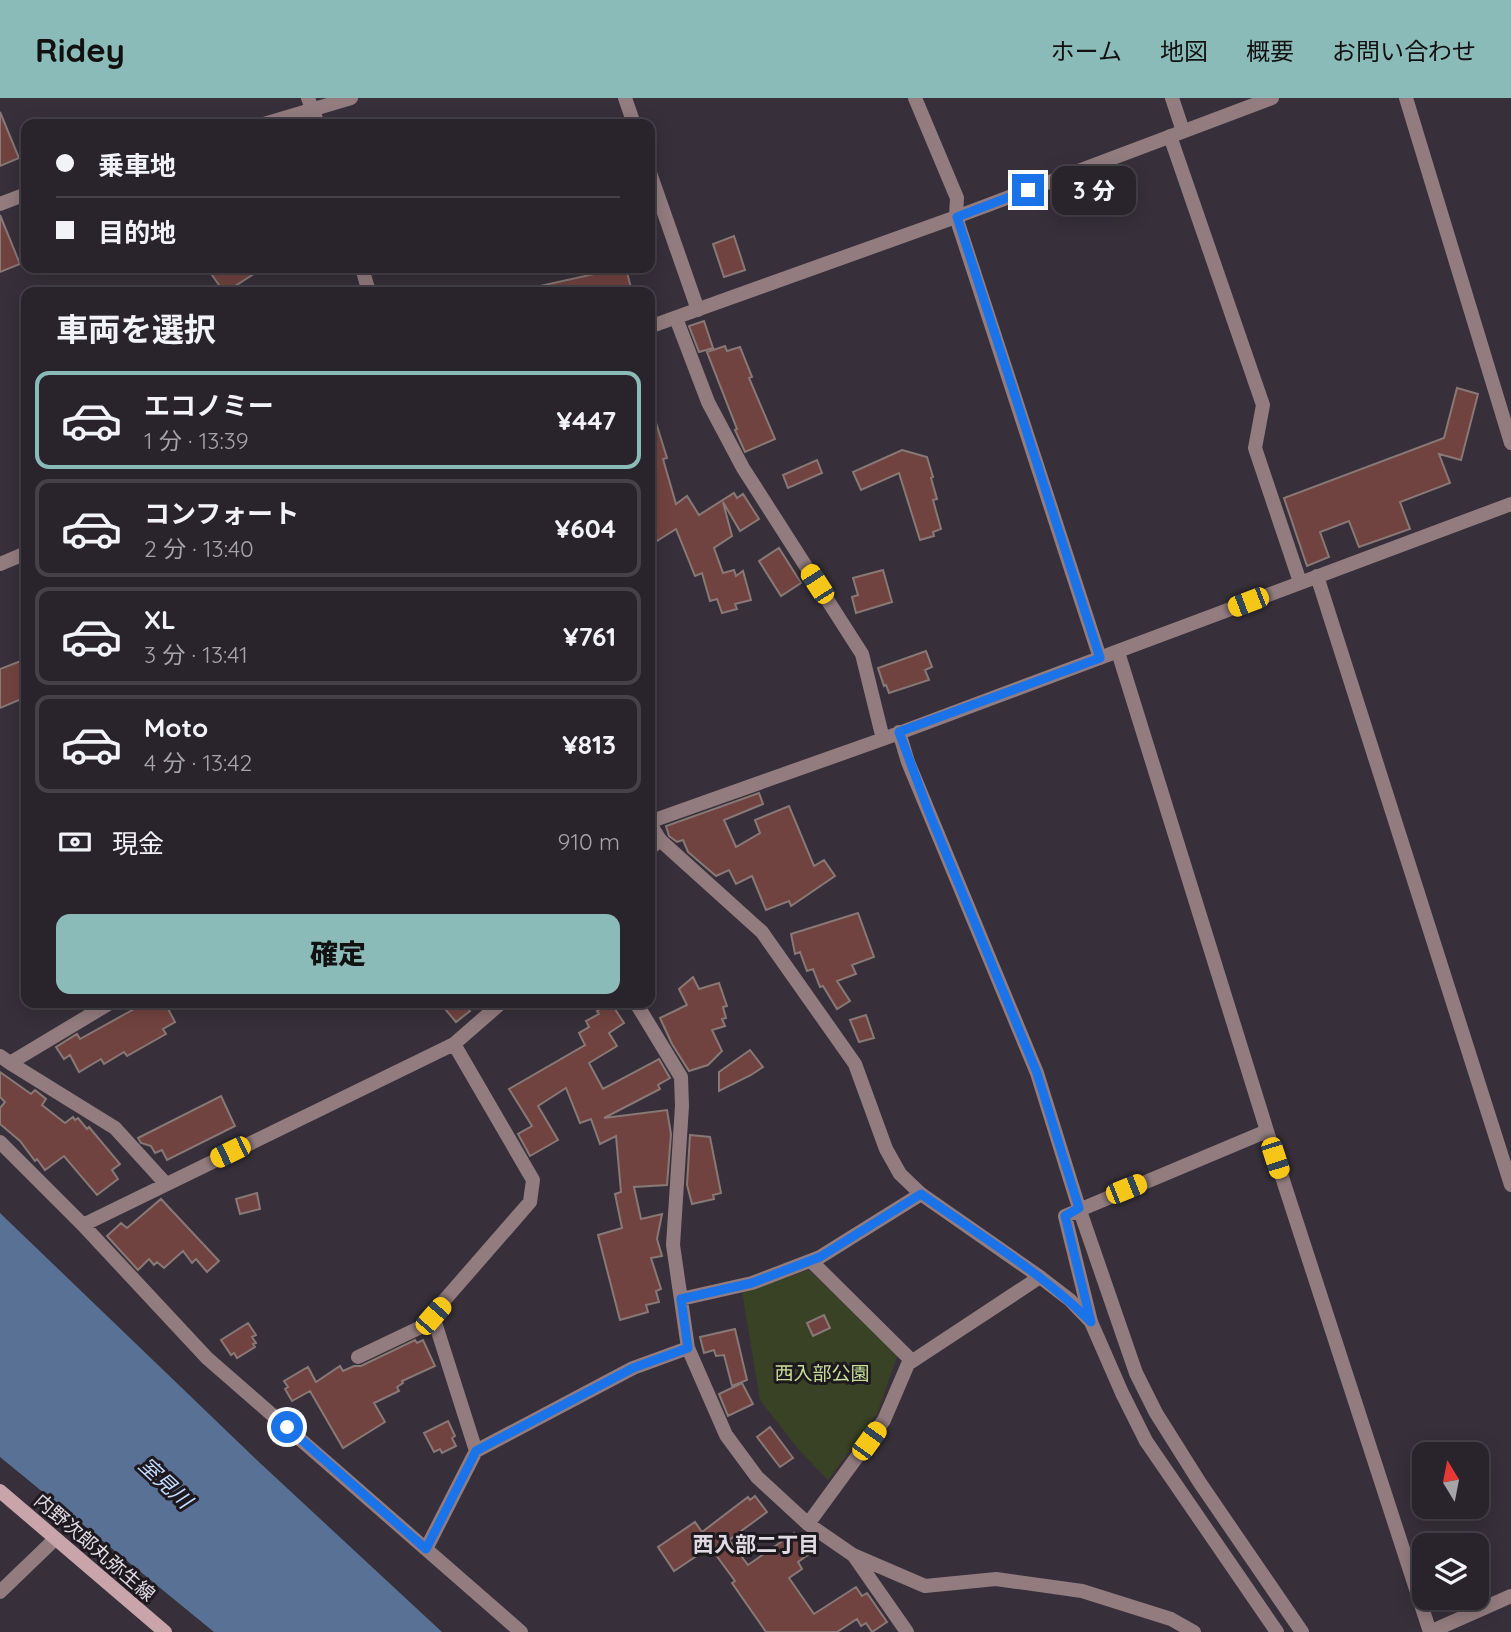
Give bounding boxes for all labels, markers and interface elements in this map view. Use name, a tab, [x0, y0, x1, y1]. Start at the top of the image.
text: Ridey	[35, 29, 125, 70]
text: ホーム	[1051, 36, 1122, 66]
text: 地図	[1160, 36, 1208, 66]
text: 概要	[1246, 36, 1294, 66]
text: お問い合わせ	[1332, 36, 1476, 66]
text: 乗車地	[98, 149, 176, 182]
callout: 3 分	[1052, 166, 1136, 214]
route end	[1012, 174, 1044, 206]
text: 3 分	[1073, 176, 1115, 205]
text: 目的地	[98, 216, 176, 249]
text: 車両を選択	[56, 309, 216, 349]
icon: car	[60, 389, 123, 452]
text: エコノミー	[144, 389, 274, 422]
text: ¥447	[556, 404, 616, 437]
text: 1 分 · 13:39	[144, 426, 249, 455]
icon: car	[60, 497, 123, 560]
text: コンフォート	[144, 497, 299, 530]
text: ¥604	[555, 512, 616, 545]
text: 2 分 · 13:40	[144, 534, 254, 563]
car	[797, 561, 838, 607]
car	[1225, 585, 1272, 619]
text: XL	[144, 603, 176, 636]
icon: car	[60, 605, 123, 668]
text: ¥761	[563, 620, 616, 653]
text: 3 分 · 13:41	[144, 640, 248, 669]
text: Moto	[144, 711, 208, 744]
icon: car	[60, 713, 123, 776]
text: ¥813	[562, 728, 616, 761]
text: 4 分 · 13:42	[144, 748, 252, 777]
icon: cash	[56, 823, 94, 861]
text: 現金	[112, 827, 164, 860]
text: 910 m	[558, 827, 620, 856]
button: 確定	[56, 914, 620, 994]
car	[207, 1133, 254, 1171]
car	[1259, 1135, 1292, 1181]
car	[1103, 1171, 1150, 1207]
car	[412, 1293, 455, 1339]
park label: 西入部公園	[774, 1361, 870, 1385]
route start	[271, 1411, 303, 1443]
car	[849, 1418, 890, 1464]
north arrow	[1412, 1442, 1489, 1519]
map controls	[1412, 1442, 1489, 1610]
water label: 室見川	[134, 1451, 199, 1515]
street label: 内野次郎丸弥生線	[30, 1488, 160, 1606]
district label: 西入部二丁目	[693, 1531, 819, 1557]
button: layers	[1412, 1533, 1489, 1610]

